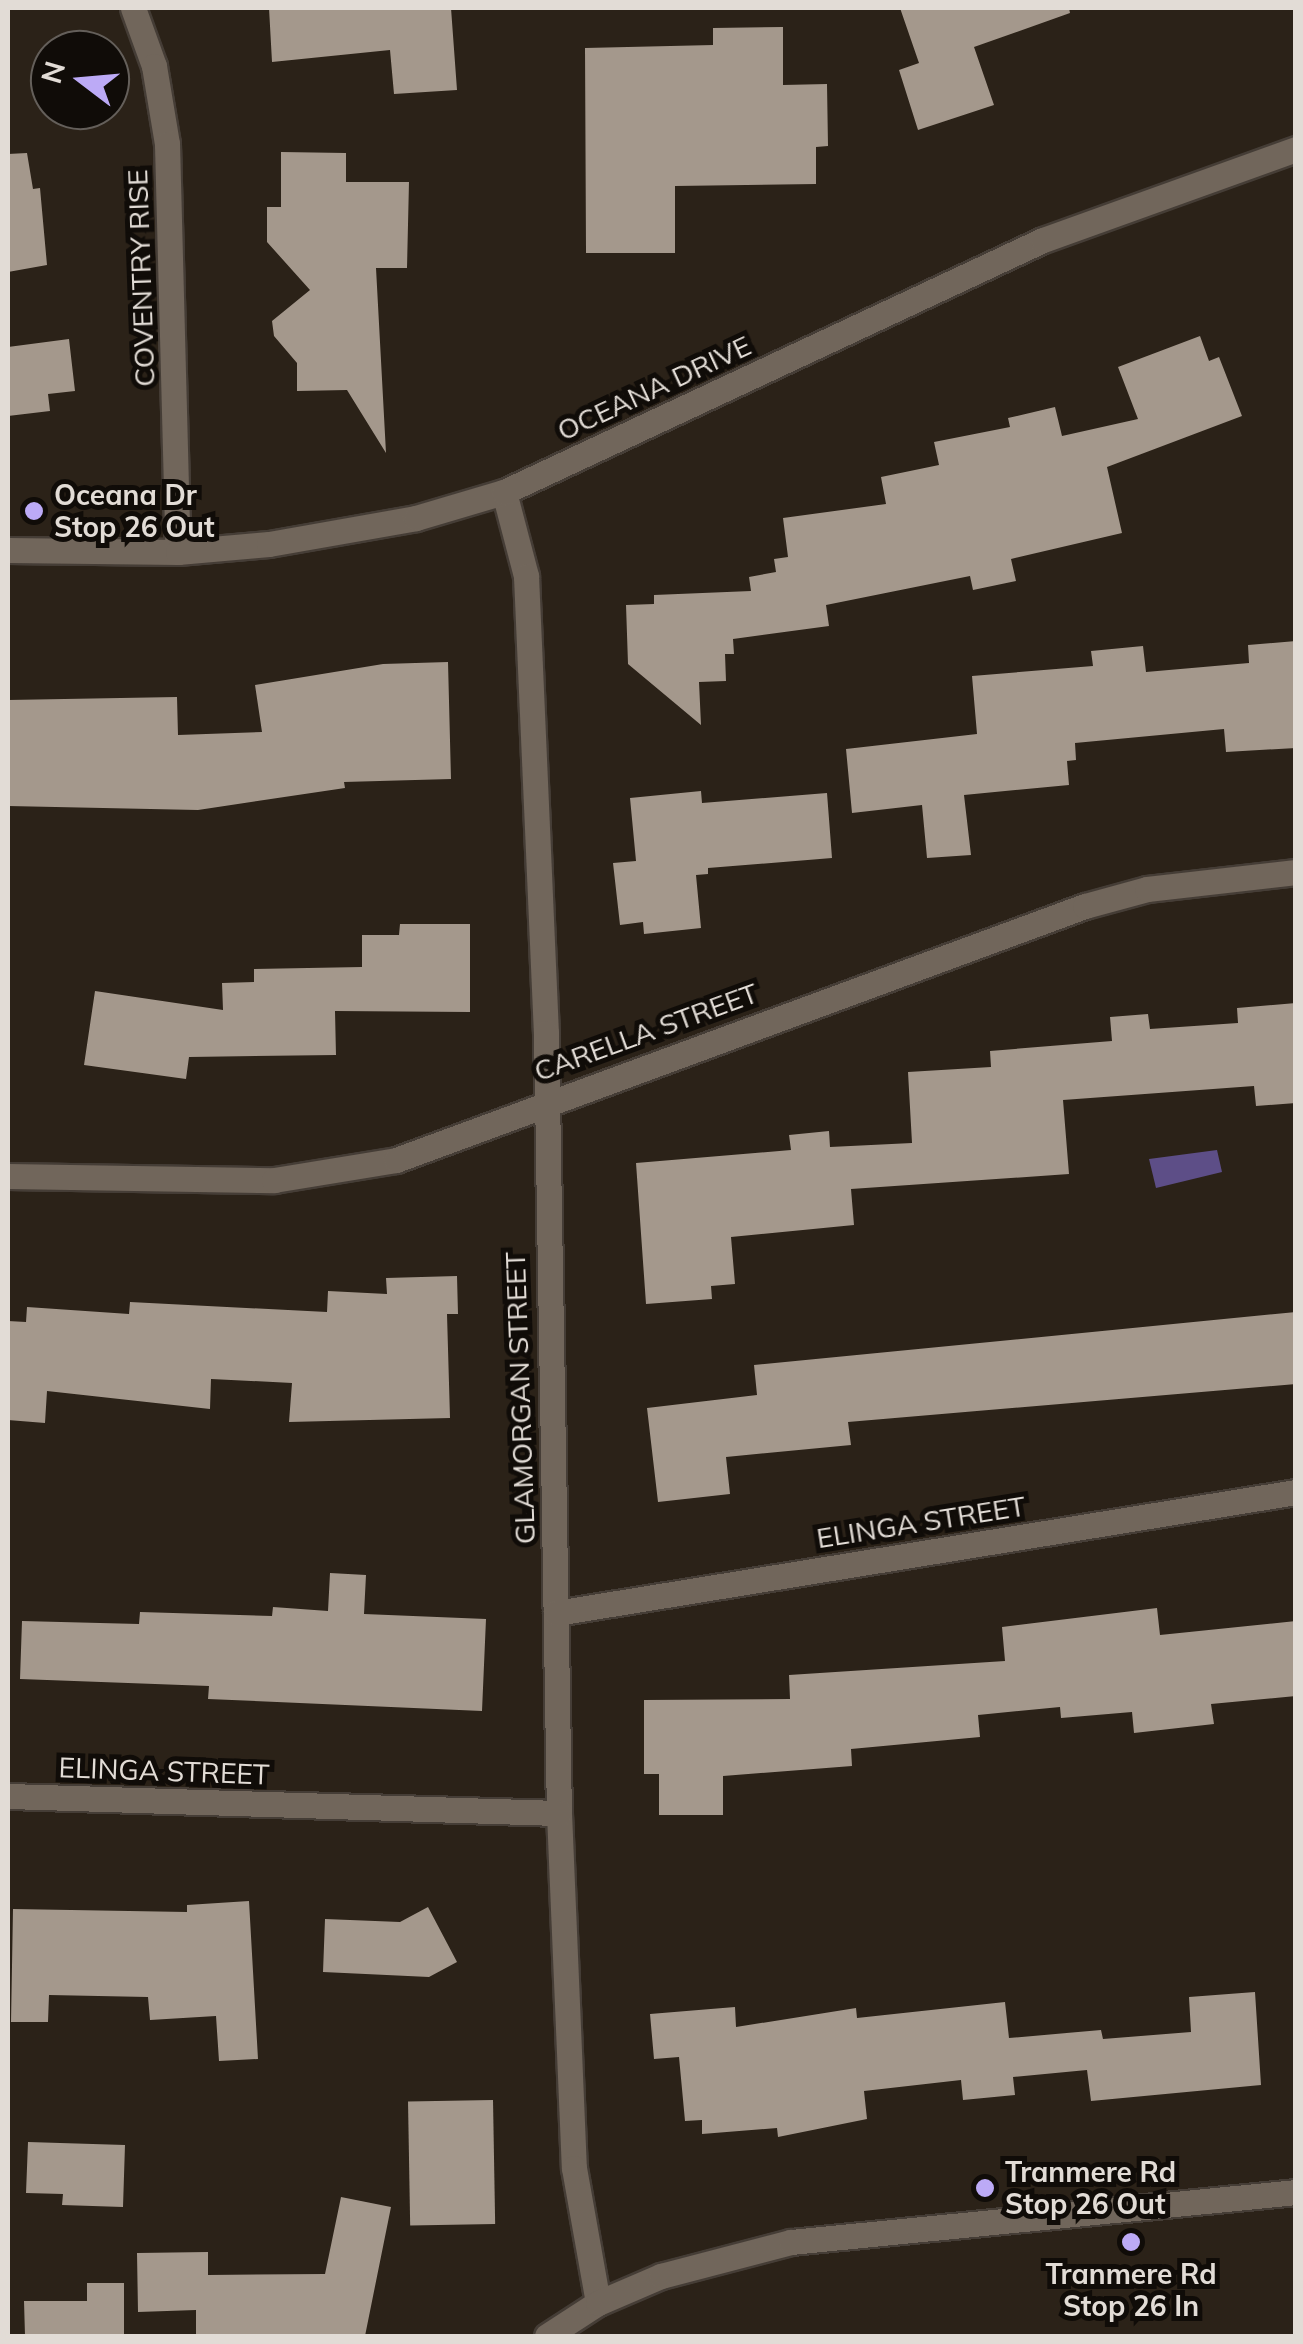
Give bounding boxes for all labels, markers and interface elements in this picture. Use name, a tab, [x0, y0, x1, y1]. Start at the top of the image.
north arrow	[30, 30, 130, 130]
text: N	[33, 57, 72, 87]
street label: COVENTRY RISE	[120, 169, 162, 387]
street label: OCEANA DRIVE	[552, 328, 756, 448]
place label: Oceana Dr Stop 26 Out	[54, 478, 215, 544]
marker: Oceana Dr Stop 26 Out	[23, 500, 45, 522]
street label: CARELLA STREET	[530, 976, 762, 1088]
street label: GLAMORGAN STREET	[498, 1251, 542, 1545]
street label: ELINGA STREET	[814, 1489, 1028, 1555]
street label: ELINGA STREET	[58, 1751, 270, 1791]
place label: Tranmere Rd Stop 26 Out	[1005, 2155, 1176, 2221]
marker: Tranmere Rd Stop 26 Out	[974, 2177, 996, 2199]
marker: Tranmere Rd Stop 26 In	[1120, 2231, 1142, 2253]
place label: Tranmere Rd Stop 26 In	[1045, 2257, 1217, 2323]

